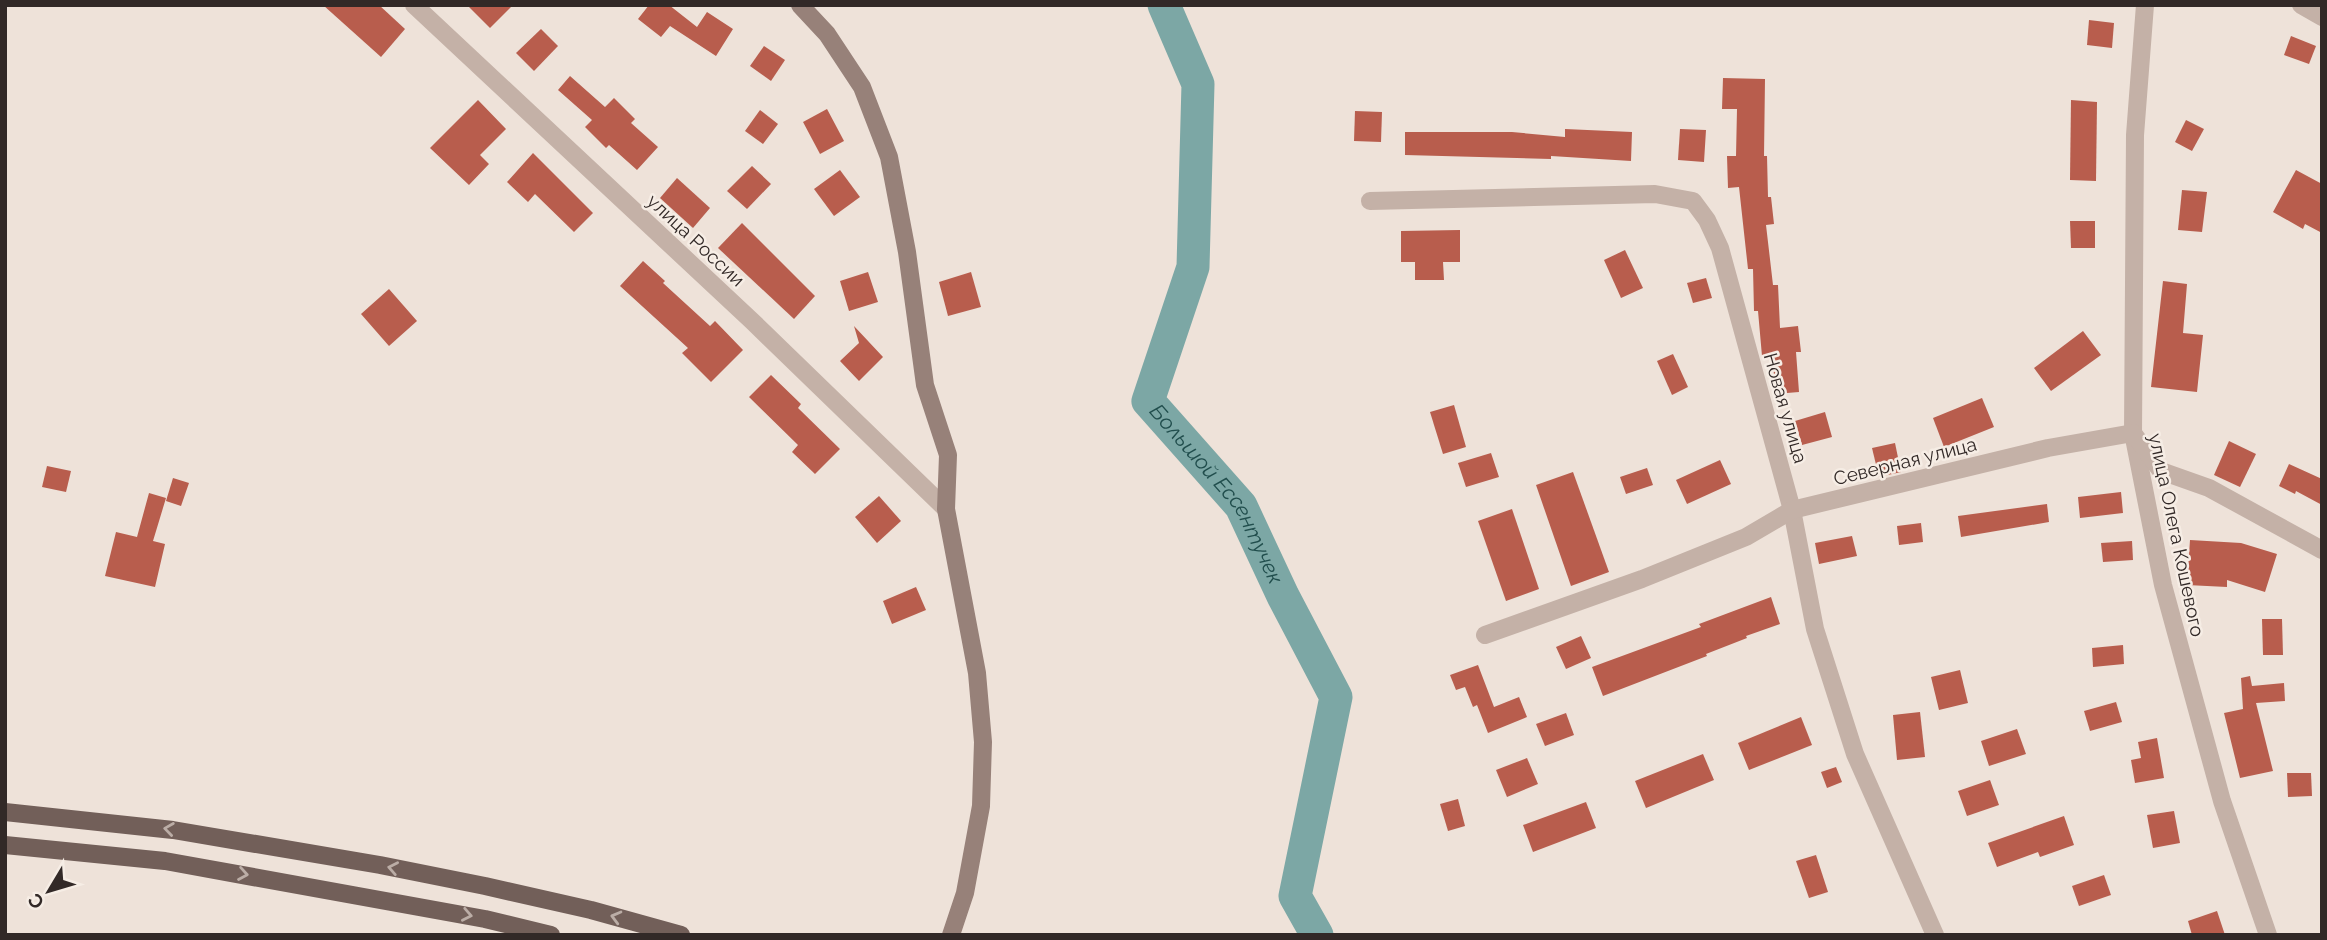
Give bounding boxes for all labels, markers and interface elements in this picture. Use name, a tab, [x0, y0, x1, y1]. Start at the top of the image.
street label: улица России	[643, 189, 749, 291]
street label: Новая улица	[1760, 350, 1812, 466]
water label: Большой Ессентучек	[1145, 399, 1289, 588]
street label: улица Олега Кошевого	[2145, 431, 2209, 639]
street label: Северная улица	[1831, 433, 1979, 489]
one-way arrow	[163, 822, 175, 837]
north arrow	[14, 856, 84, 926]
one-way arrow	[387, 861, 399, 876]
one-way arrow	[237, 866, 249, 881]
text: С	[23, 890, 48, 913]
one-way arrow	[461, 907, 473, 922]
one-way arrow	[610, 911, 622, 925]

